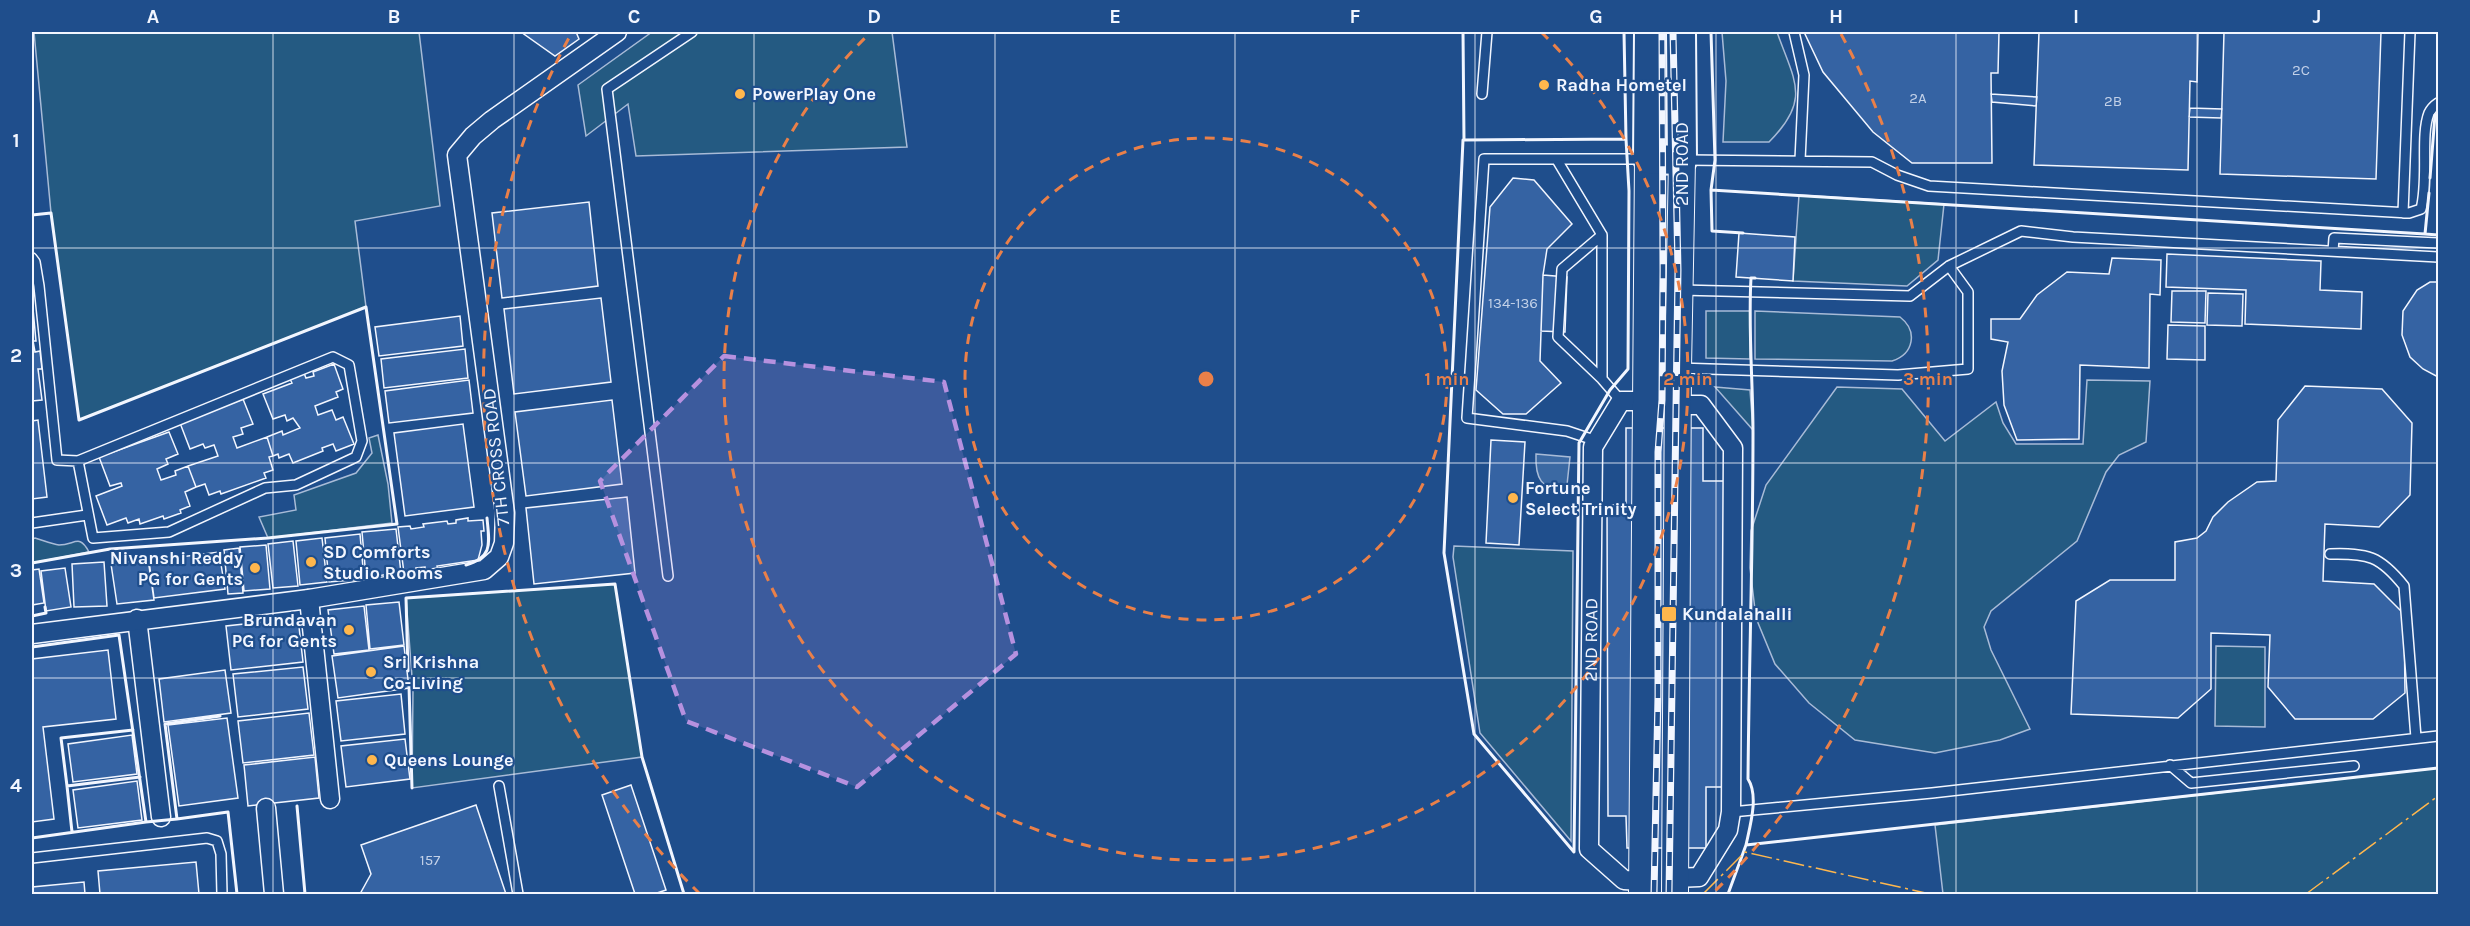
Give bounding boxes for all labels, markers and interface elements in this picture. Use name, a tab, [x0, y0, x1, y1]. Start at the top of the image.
text: A	[147, 5, 160, 28]
text: B	[388, 5, 400, 28]
text: C	[628, 5, 640, 28]
text: D	[867, 5, 881, 28]
text: E	[1109, 5, 1121, 28]
text: F	[1350, 5, 1361, 28]
text: G	[1589, 5, 1603, 28]
text: H	[1829, 5, 1843, 28]
text: I	[2073, 5, 2079, 28]
text: J	[2313, 5, 2321, 28]
house number: 2C	[2292, 61, 2310, 79]
place label: Radha Hometel	[1556, 74, 1687, 96]
marker: Radha Hometel	[1537, 78, 1551, 92]
place label: PowerPlay One	[752, 83, 876, 105]
marker: PowerPlay One	[733, 87, 747, 101]
house number: 2A	[1909, 89, 1927, 107]
house number: 2B	[2104, 92, 2122, 110]
street label: 2ND ROAD	[1671, 122, 1693, 206]
text: 1	[12, 129, 20, 152]
house number: 134-136	[1488, 294, 1538, 312]
text: 2	[10, 344, 22, 367]
text: 1 min	[1424, 368, 1470, 390]
text: 2 min	[1663, 368, 1713, 390]
text: 3 min	[1903, 368, 1953, 390]
centre of rings	[1196, 369, 1216, 389]
street label: 7TH CROSS ROAD	[478, 387, 514, 527]
place label: Fortune Select Trinity	[1525, 477, 1637, 520]
marker: Fortune Select Trinity	[1506, 491, 1520, 505]
place label: SD Comforts Studio Rooms	[323, 541, 443, 584]
place label: Nivanshi Reddy PG for Gents	[110, 547, 243, 590]
marker: SD Comforts Studio Rooms	[304, 555, 318, 569]
text: 3	[10, 559, 22, 582]
marker: Nivanshi Reddy PG for Gents	[248, 561, 262, 575]
street label: 2ND ROAD	[1580, 598, 1602, 682]
place label: Kundalahalli	[1682, 603, 1792, 625]
marker: Kundalahalli	[1660, 605, 1678, 623]
place label: Brundavan PG for Gents	[232, 609, 337, 652]
marker: Brundavan PG for Gents	[342, 623, 356, 637]
place label: Sri Krishna Co-Living	[383, 651, 479, 694]
marker: Sri Krishna Co-Living	[364, 665, 378, 679]
place label: Queens Lounge	[384, 749, 514, 771]
marker: Queens Lounge	[365, 753, 379, 767]
text: 4	[10, 774, 22, 797]
house number: 157	[420, 851, 440, 869]

